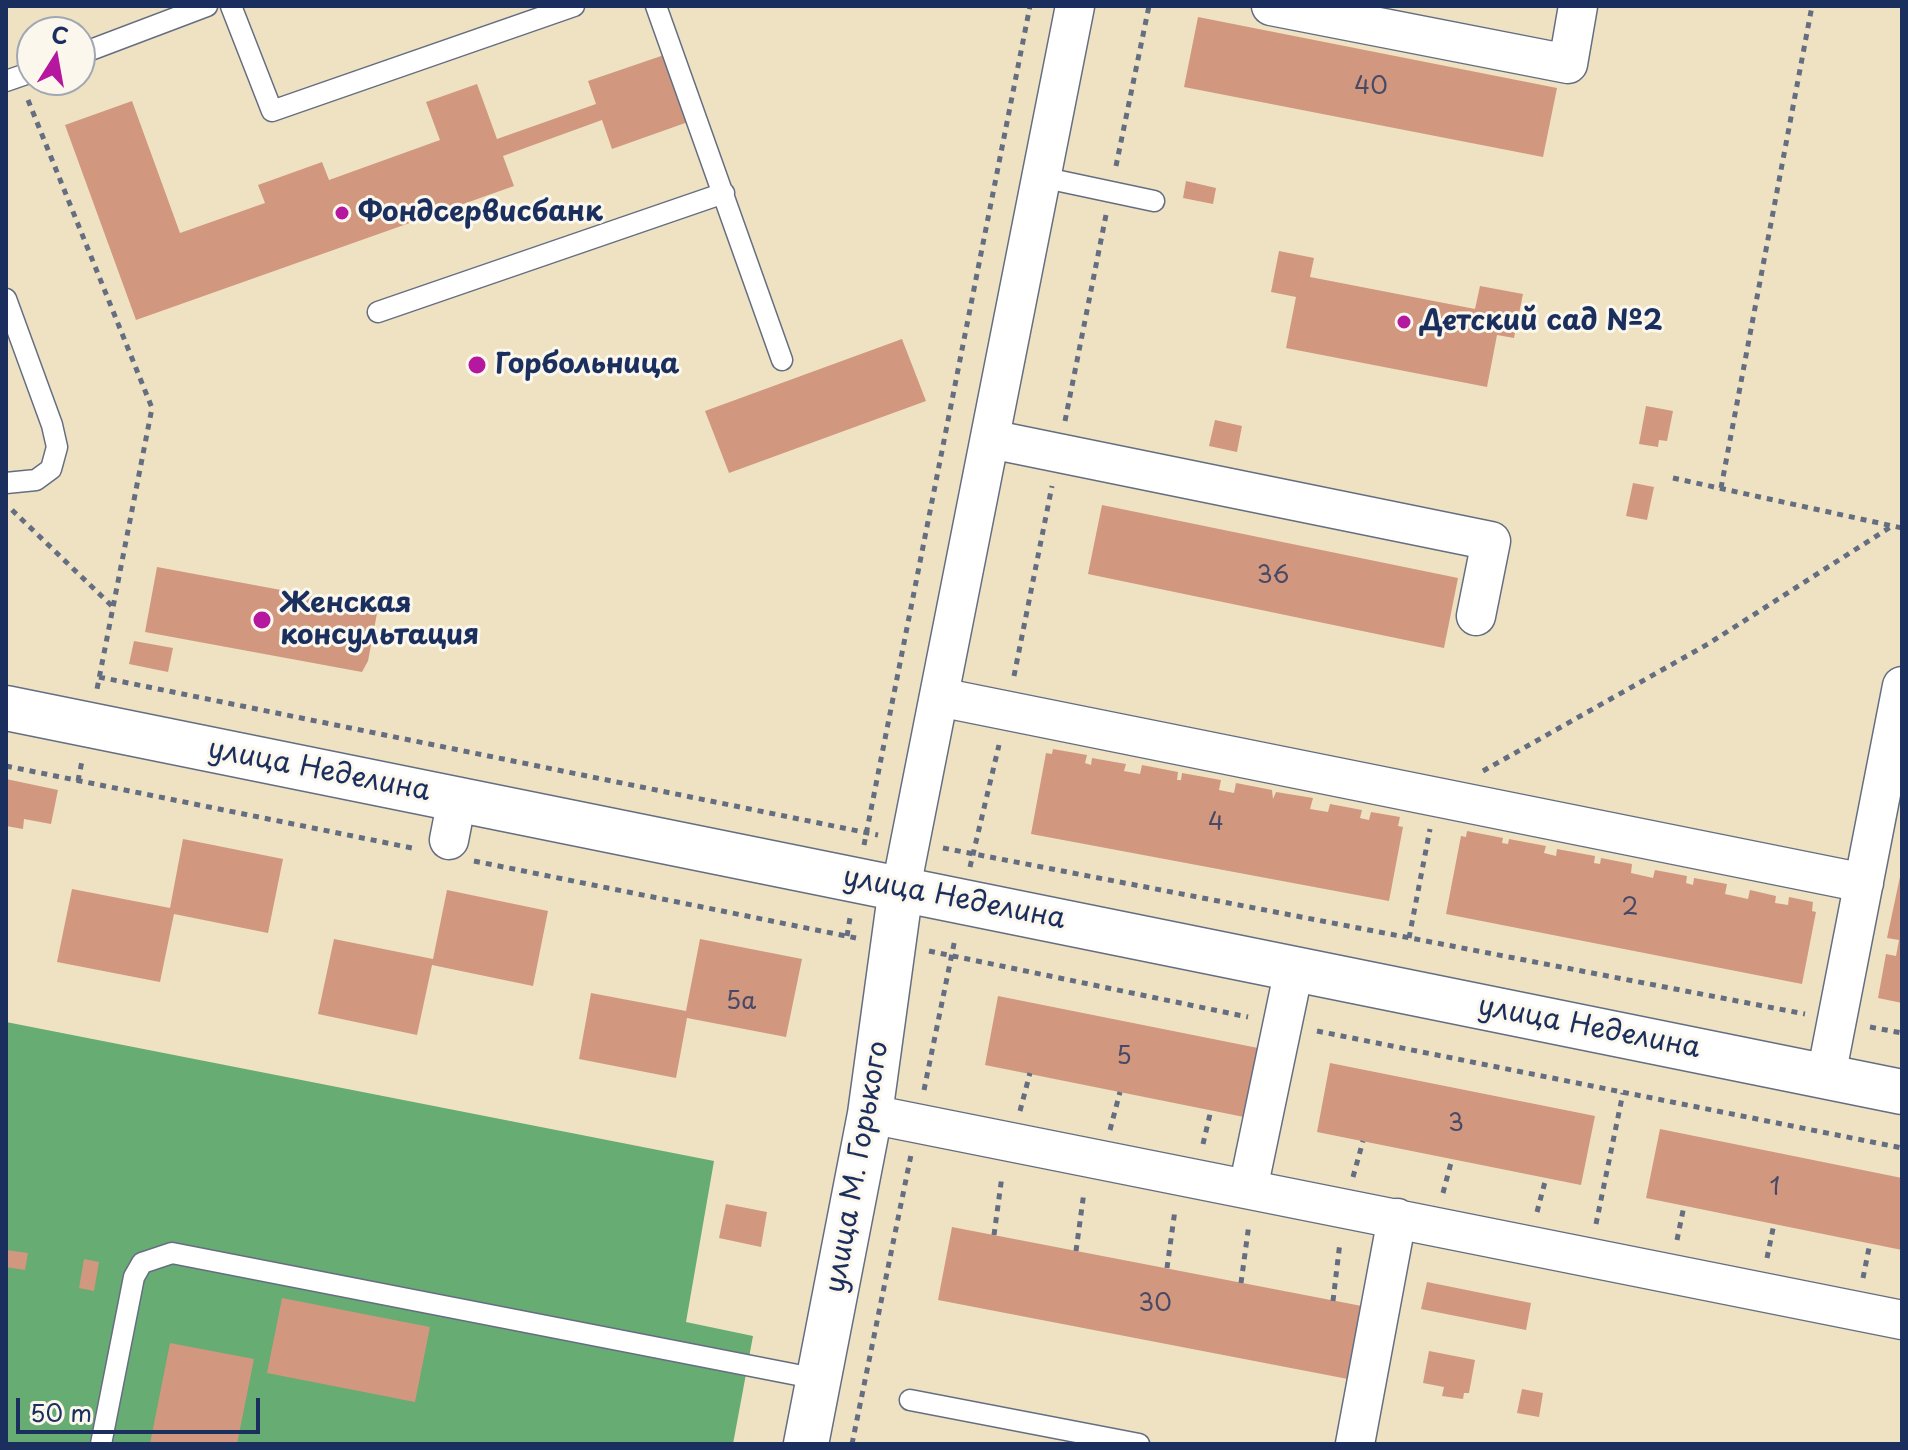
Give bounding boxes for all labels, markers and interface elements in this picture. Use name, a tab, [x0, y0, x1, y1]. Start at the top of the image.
north arrow	[16, 16, 96, 96]
text: С	[49, 16, 72, 52]
house number: 40	[1354, 73, 1388, 101]
place label: Фондсервисбанк	[358, 196, 603, 230]
marker: Фондсервисбанк	[333, 204, 351, 222]
place label: Детский сад №2	[1420, 305, 1663, 339]
marker: Детский сад №2	[1395, 313, 1413, 331]
place label: Горбольница	[495, 348, 679, 382]
marker: Горбольница	[466, 354, 488, 376]
house number: 36	[1257, 562, 1289, 590]
place label: Женская консультация	[280, 587, 479, 653]
marker: Женская консультация	[251, 609, 273, 631]
street label: улица Неделина	[205, 733, 433, 809]
house number: 4	[1208, 809, 1224, 837]
street label: улица Неделина	[840, 861, 1068, 937]
house number: 2	[1622, 894, 1638, 922]
house number: 5а	[726, 988, 756, 1016]
street label: улица Неделина	[1475, 990, 1703, 1066]
street label: улица М. Горького	[819, 1039, 897, 1295]
house number: 5	[1116, 1043, 1132, 1071]
house number: 3	[1448, 1110, 1464, 1138]
house number: 1	[1770, 1174, 1780, 1202]
house number: 30	[1138, 1290, 1172, 1318]
scale bar	[20, 1382, 264, 1432]
text: 50 m	[30, 1394, 92, 1430]

